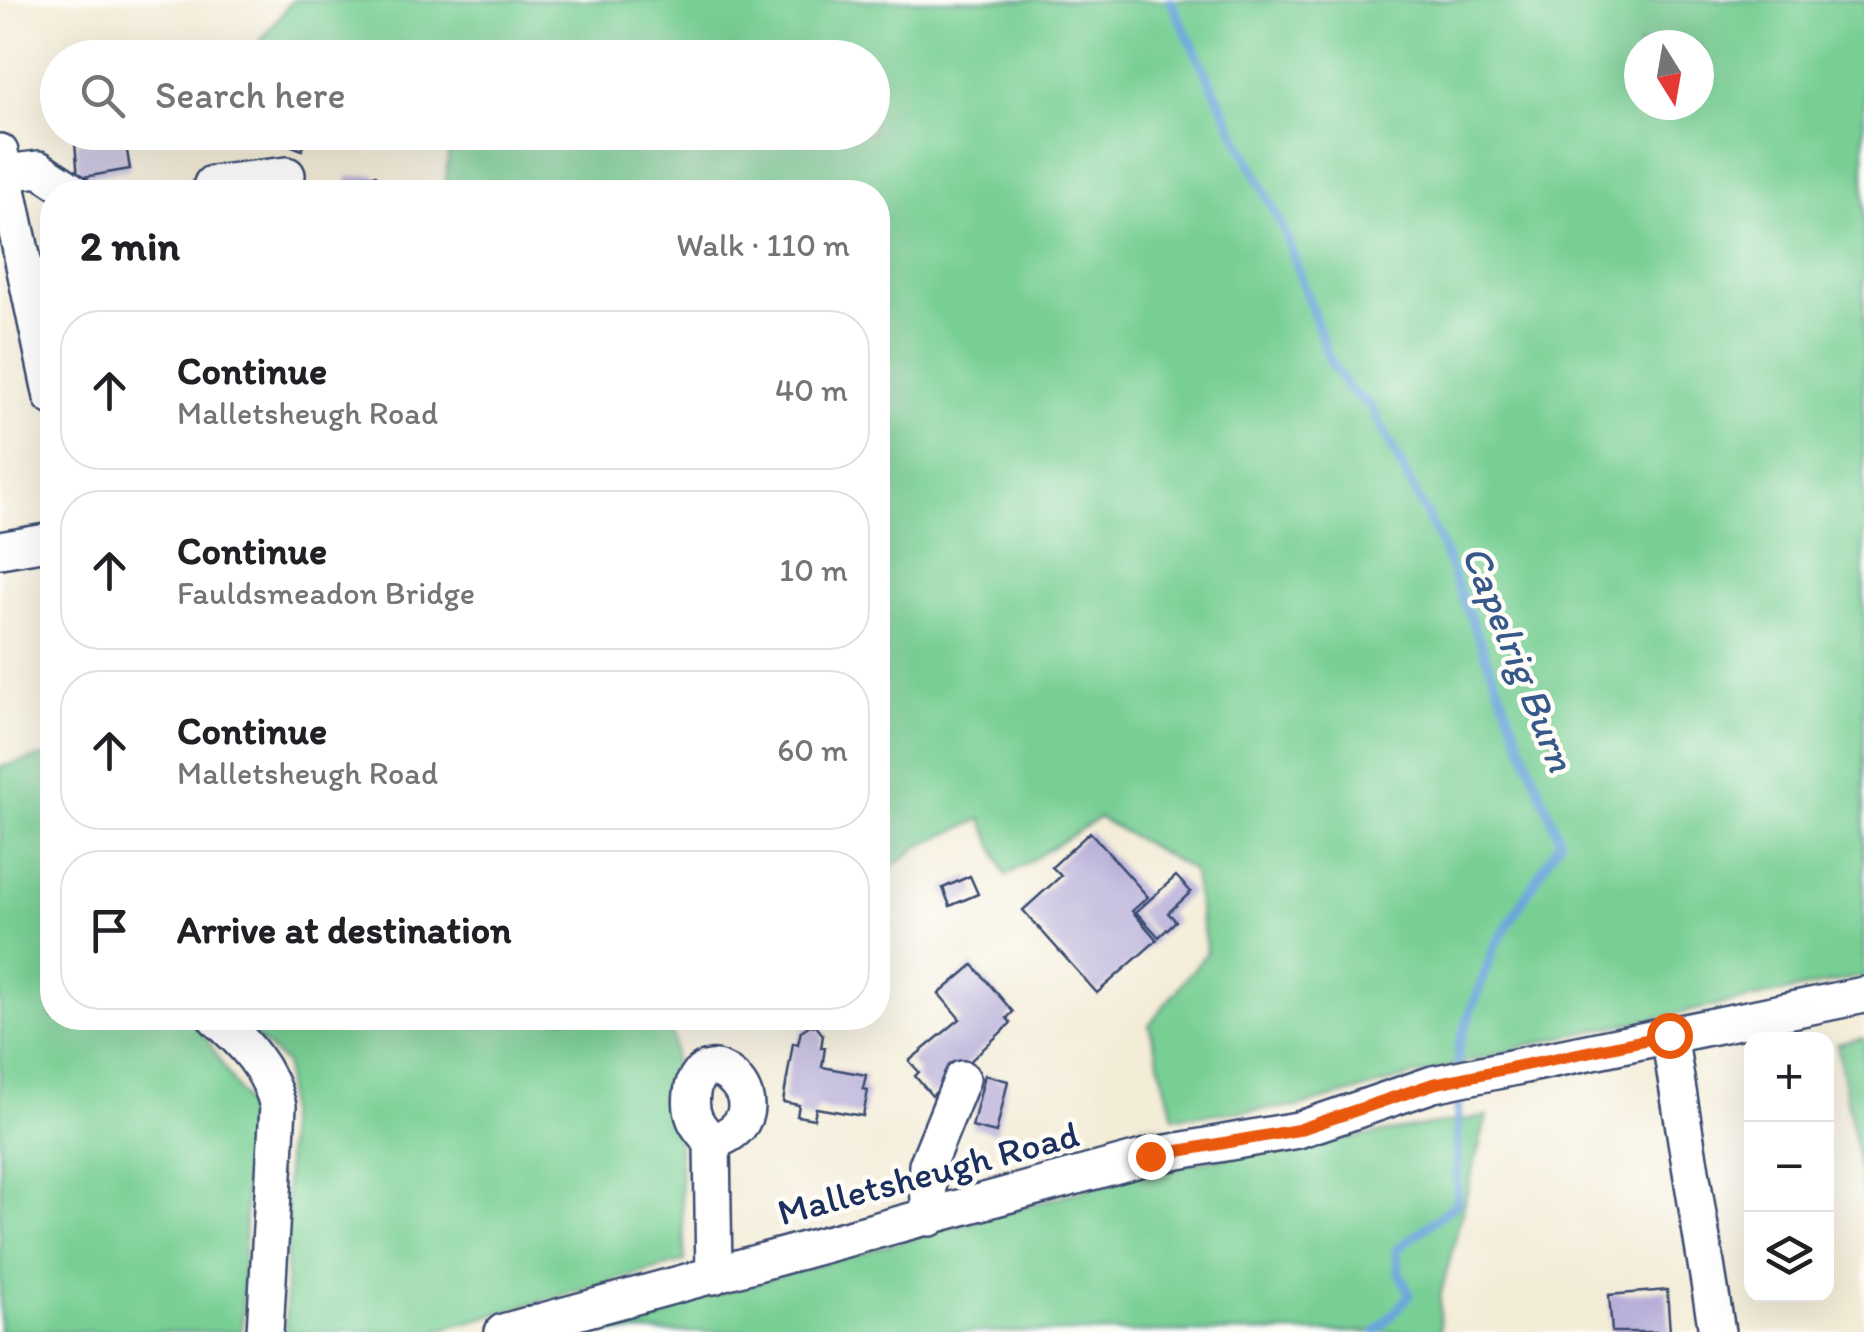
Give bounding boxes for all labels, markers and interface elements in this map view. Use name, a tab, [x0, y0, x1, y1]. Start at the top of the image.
north arrow	[1624, 30, 1714, 120]
search box	[40, 40, 890, 150]
icon: search	[75, 68, 130, 123]
text: Search here	[155, 72, 346, 118]
text: 2 min	[80, 220, 180, 271]
text: Walk · 110 m	[676, 226, 850, 264]
text: Continue	[177, 348, 327, 394]
icon: ahead	[82, 363, 137, 418]
text: 40 m	[775, 371, 848, 409]
text: Malletsheugh Road	[177, 394, 438, 432]
text: Continue	[177, 528, 327, 574]
water label: Capelrig Burn	[1452, 538, 1586, 778]
icon: ahead	[82, 543, 137, 598]
text: 10 m	[779, 551, 848, 589]
text: Fauldsmeadon Bridge	[177, 574, 475, 612]
text: Continue	[177, 708, 327, 754]
icon: ahead	[82, 723, 137, 778]
text: 60 m	[777, 731, 848, 769]
text: Malletsheugh Road	[177, 754, 438, 792]
icon: arrive	[82, 903, 137, 958]
text: Arrive at destination	[177, 907, 512, 953]
route start	[1647, 1013, 1693, 1059]
map controls	[1744, 1032, 1834, 1302]
button: +	[1744, 1032, 1834, 1122]
street label: Malletsheugh Road	[772, 1111, 1084, 1235]
button: −	[1744, 1122, 1834, 1212]
route end	[1128, 1134, 1174, 1180]
button: layers	[1744, 1212, 1834, 1302]

